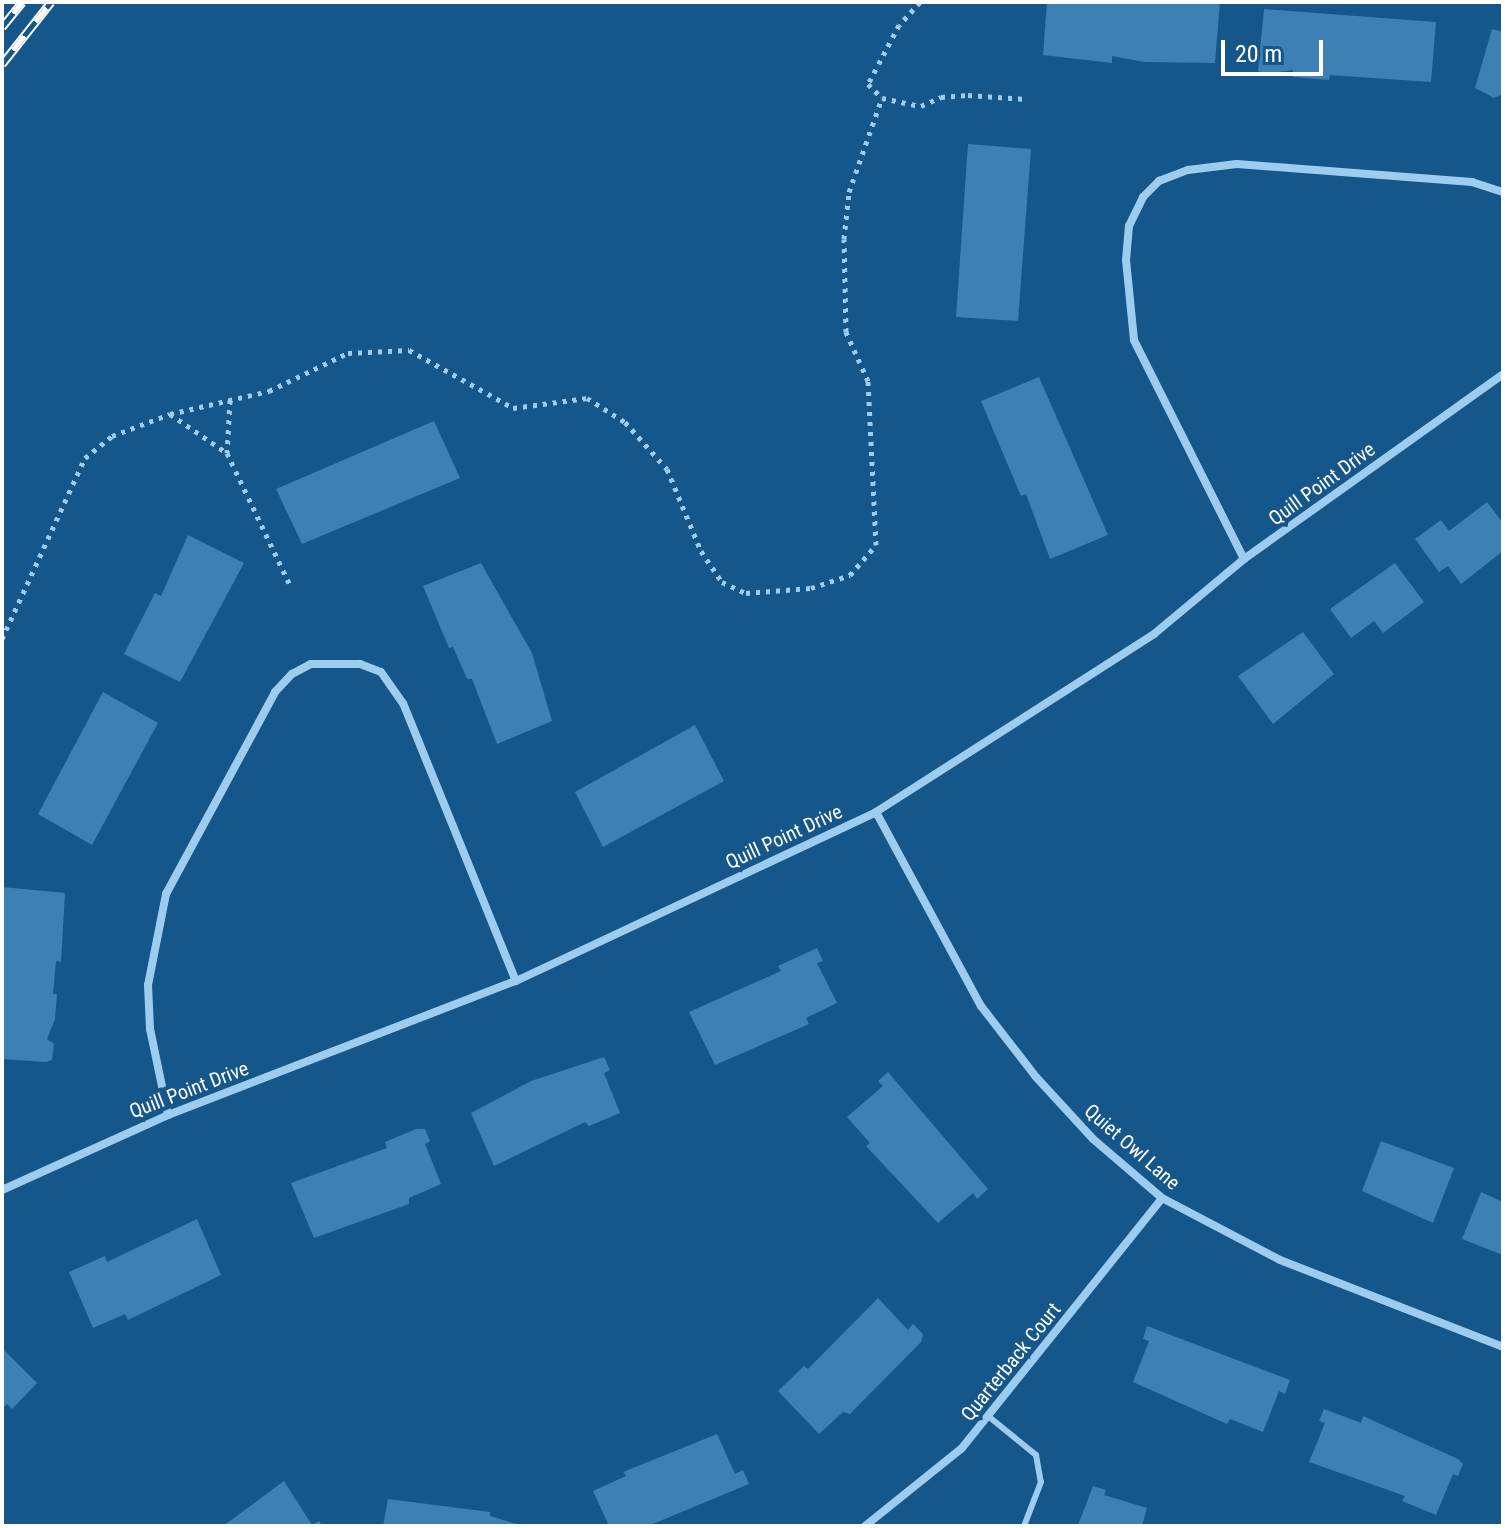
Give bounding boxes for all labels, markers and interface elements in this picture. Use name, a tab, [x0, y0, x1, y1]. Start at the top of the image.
scale bar	[1225, 24, 1327, 74]
text: 20 m	[1235, 40, 1282, 68]
street label: Quill Point Drive	[1264, 437, 1380, 531]
street label: Quill Point Drive	[722, 800, 846, 874]
street label: Quill Point Drive	[126, 1056, 252, 1124]
street label: Quiet Owl Lane	[1079, 1099, 1185, 1195]
street label: Quarterback Court	[956, 1298, 1066, 1426]

